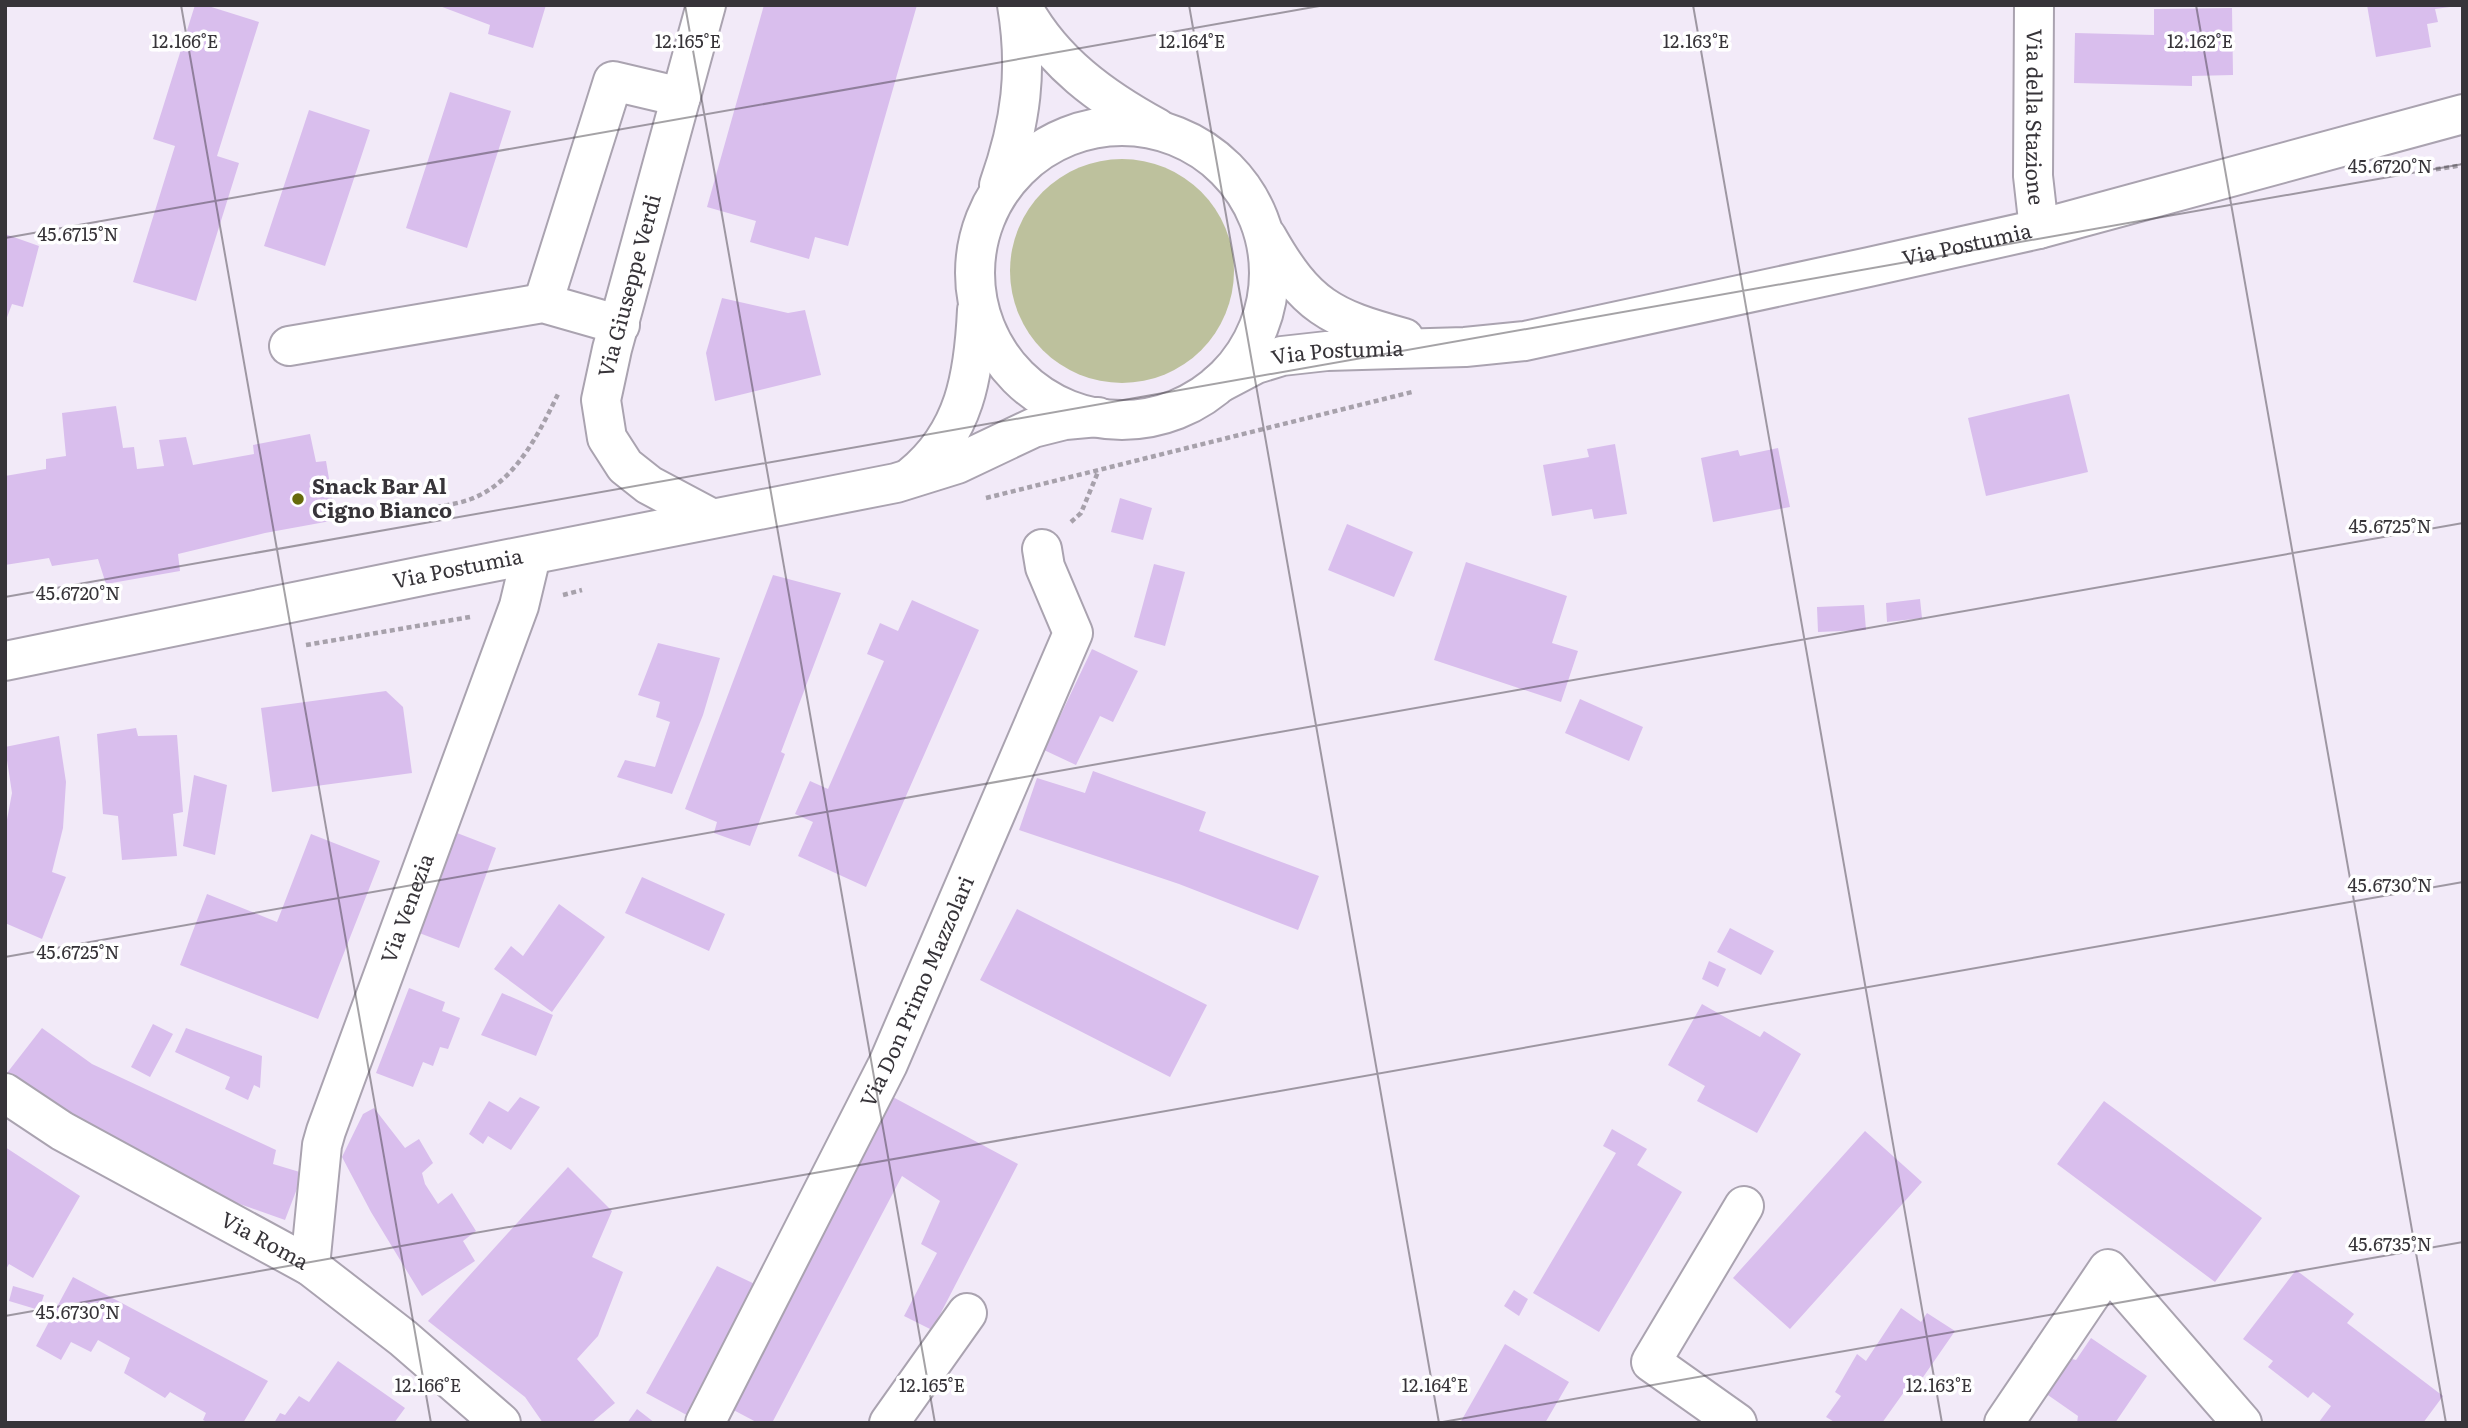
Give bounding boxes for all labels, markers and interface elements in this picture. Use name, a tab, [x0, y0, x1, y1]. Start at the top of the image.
text: 12.166°E	[152, 27, 218, 54]
text: 12.165°E	[655, 27, 721, 54]
text: 12.164°E	[1159, 27, 1225, 54]
text: 12.163°E	[1663, 27, 1729, 54]
text: 12.162°E	[2167, 27, 2233, 54]
street label: Via della Stazione	[2020, 29, 2054, 207]
text: 45.6720°N	[2348, 152, 2432, 179]
street label: Via Giuseppe Verdi	[588, 190, 667, 380]
street label: Via Postumia	[1899, 213, 2035, 272]
text: 45.6715°N	[37, 220, 119, 247]
street label: Via Postumia	[1267, 331, 1405, 371]
place label: Snack Bar Al Cigno Bianco	[312, 469, 452, 524]
marker: Snack Bar Al Cigno Bianco	[290, 491, 306, 507]
text: 45.6725°N	[2348, 512, 2432, 539]
street label: Via Postumia	[389, 538, 526, 595]
text: 45.6720°N	[36, 579, 120, 606]
street label: Via Venezia	[371, 848, 440, 967]
street label: Via Don Primo Mazzolari	[851, 870, 980, 1112]
text: 45.6730°N	[2348, 871, 2432, 898]
text: 45.6725°N	[36, 938, 120, 965]
street label: Via Roma	[216, 1202, 316, 1276]
text: 45.6735°N	[2348, 1230, 2432, 1257]
text: 45.6730°N	[36, 1298, 120, 1325]
text: 12.166°E	[395, 1371, 461, 1398]
text: 12.165°E	[899, 1371, 965, 1398]
text: 12.164°E	[1402, 1371, 1468, 1398]
text: 12.163°E	[1906, 1371, 1972, 1398]

